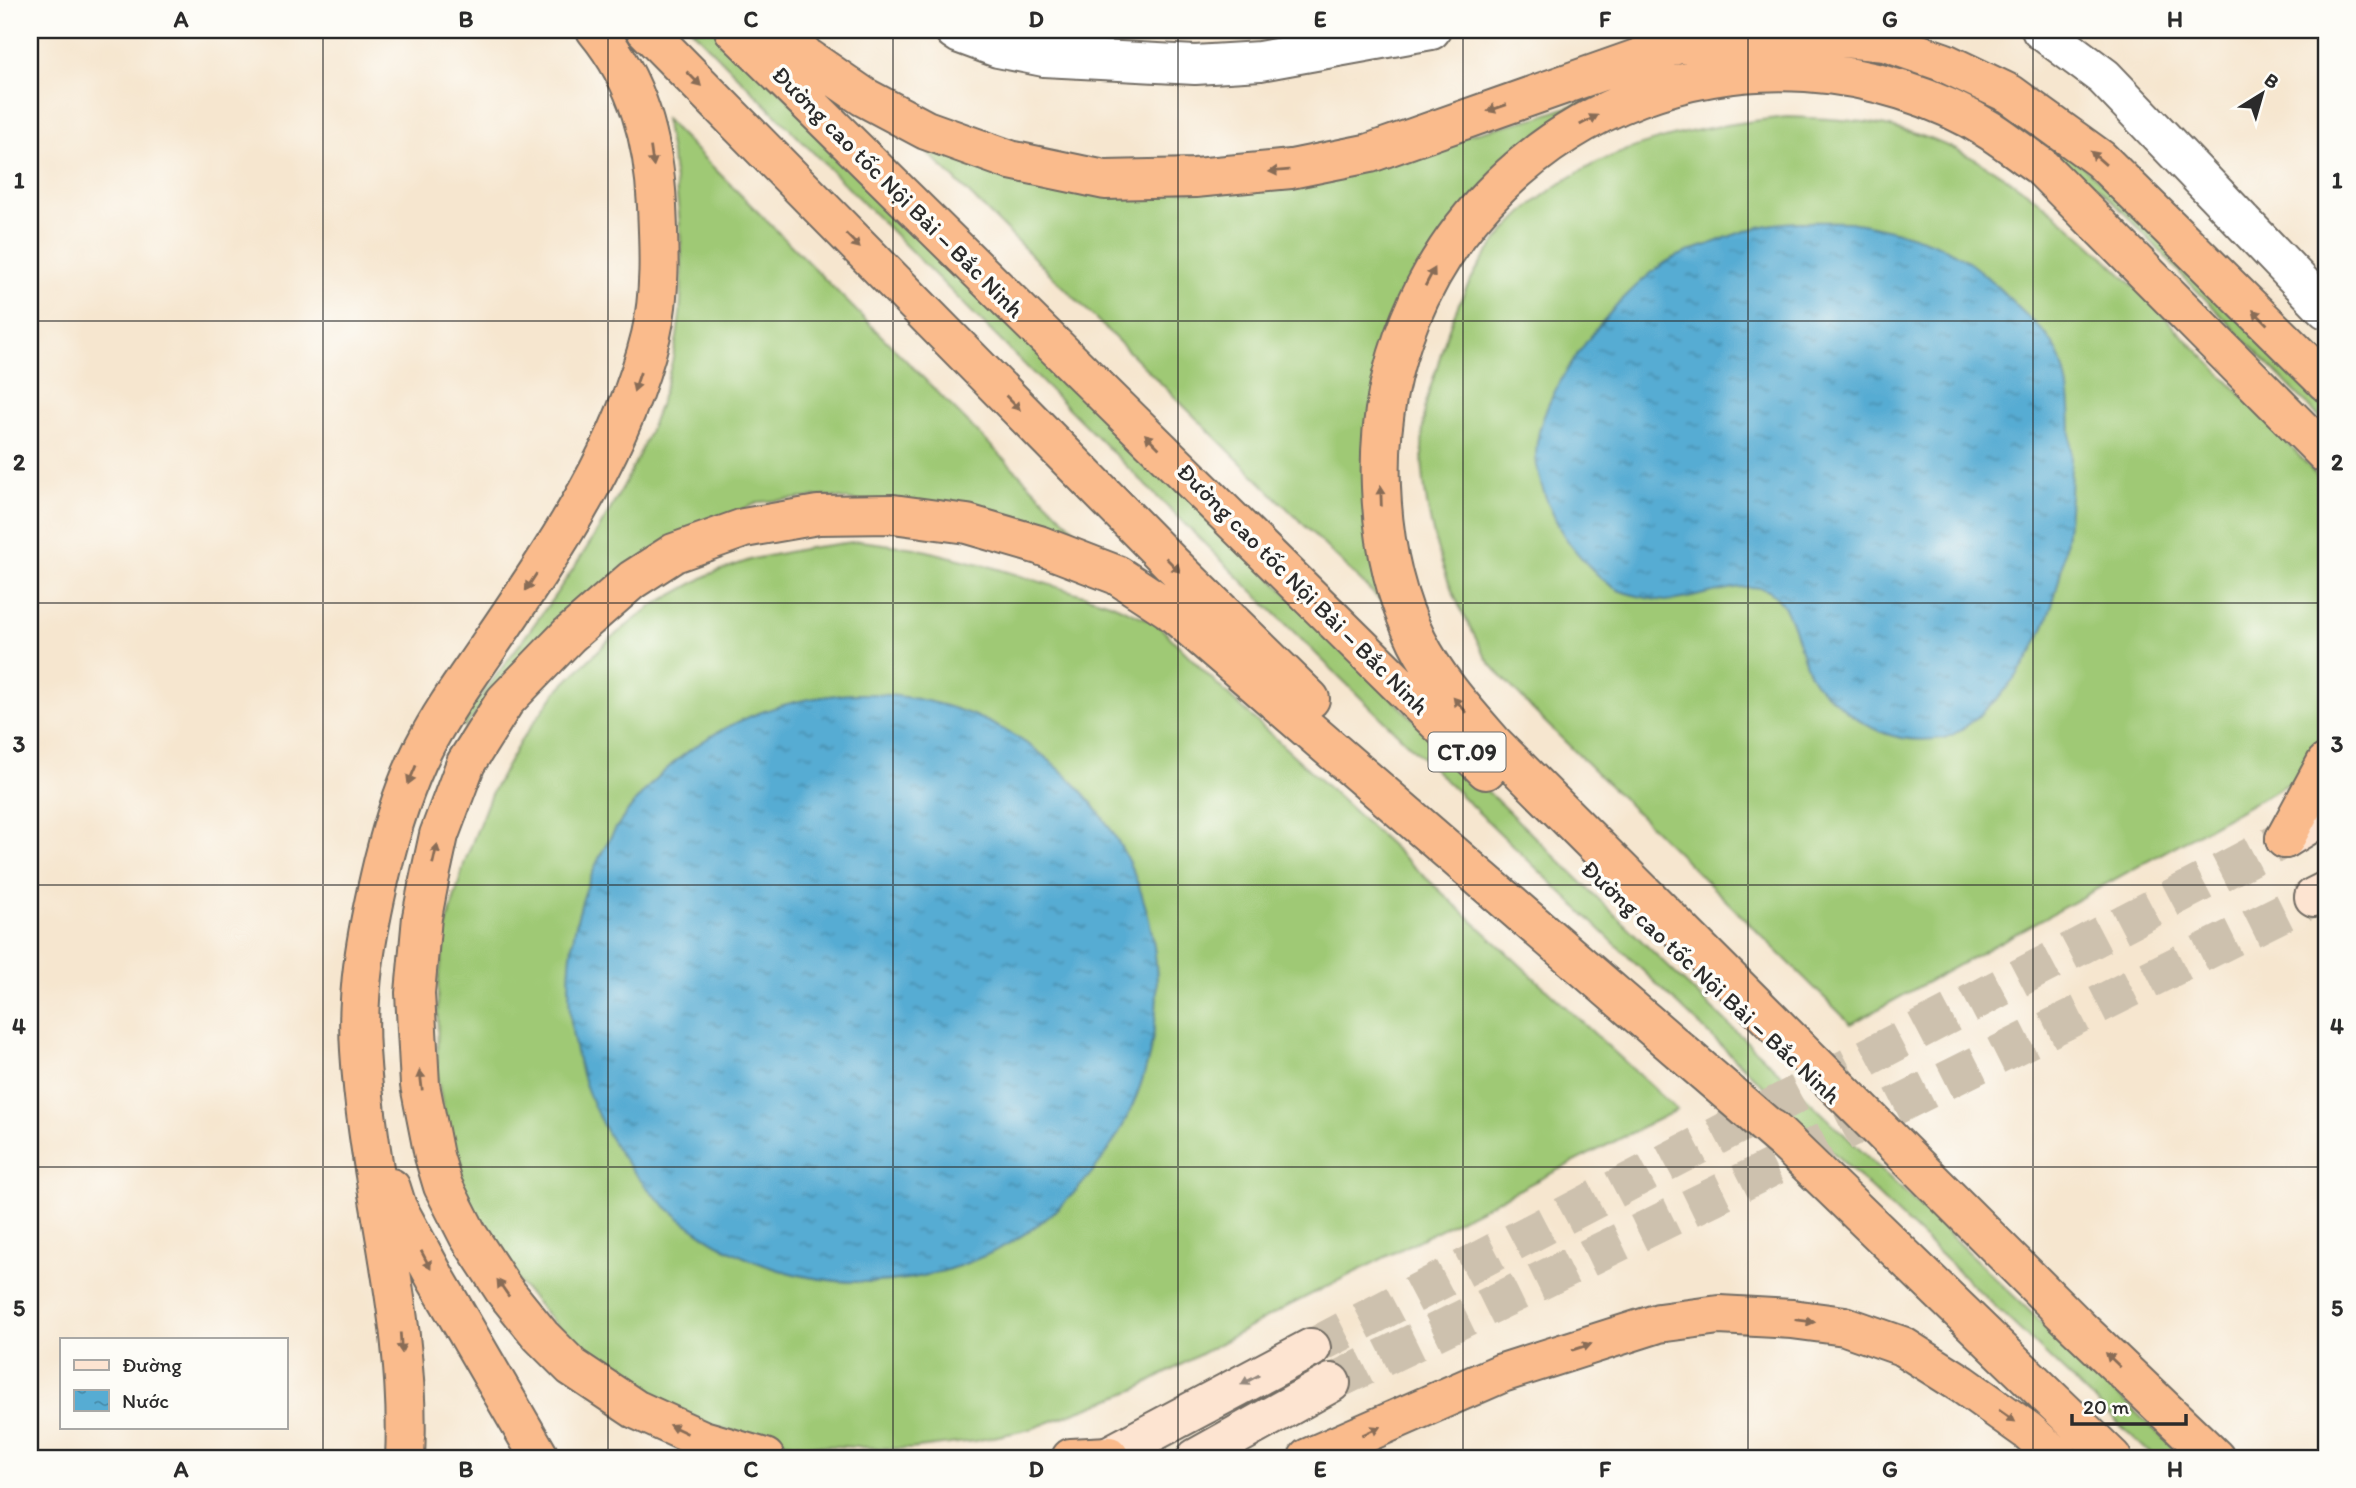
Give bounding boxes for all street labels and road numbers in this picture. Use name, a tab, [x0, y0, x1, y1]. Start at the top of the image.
street label: Đường cao tốc Nội Bài – Bắc Ninh	[767, 60, 1030, 324]
street label: Đường cao tốc Nội Bài – Bắc Ninh	[1172, 457, 1435, 721]
road number: CT.09	[1428, 732, 1506, 772]
street label: Đường cao tốc Nội Bài – Bắc Ninh	[1576, 854, 1847, 1110]

